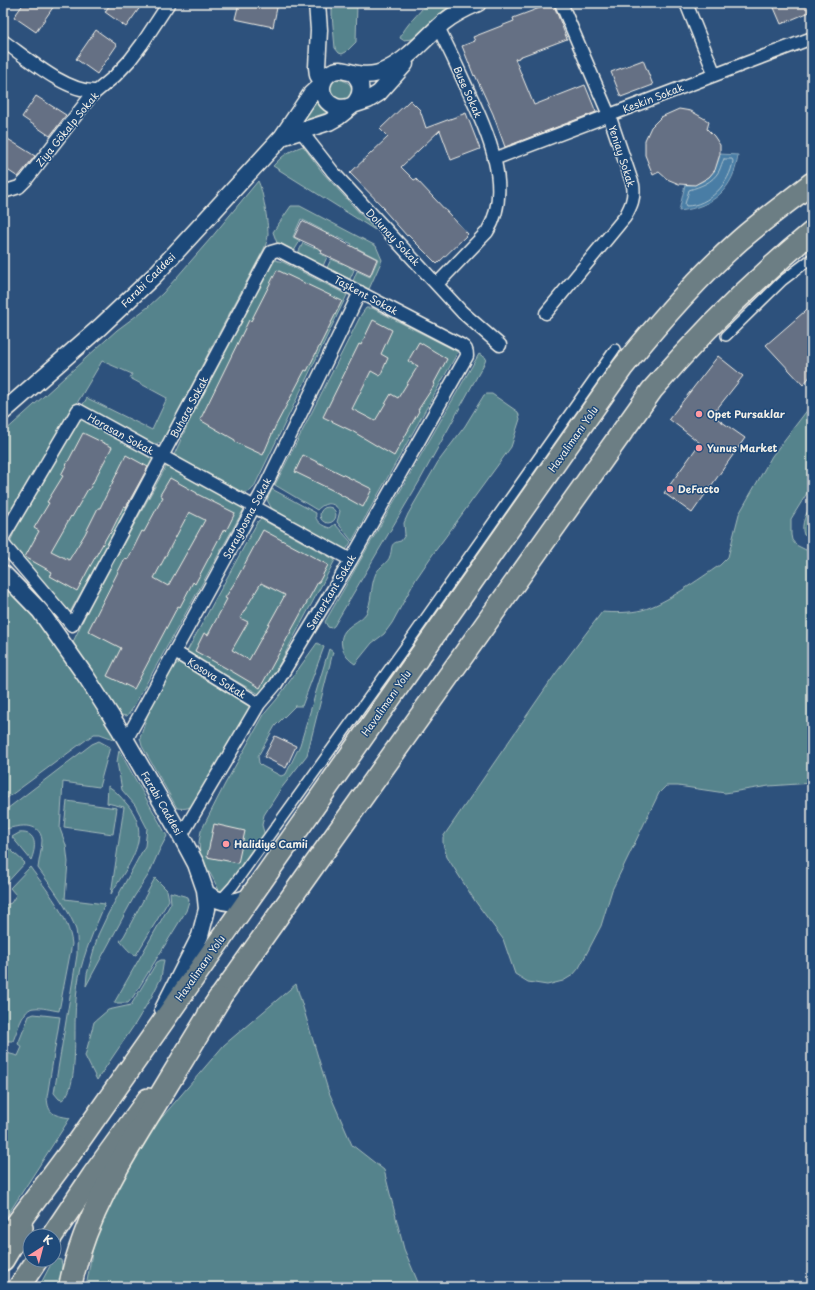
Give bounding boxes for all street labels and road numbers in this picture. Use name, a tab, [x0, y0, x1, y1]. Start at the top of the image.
street label: Buse Sokak	[450, 64, 487, 120]
street label: Keskin Sokak	[620, 79, 686, 116]
street label: Ziya Gökalp Sokak	[32, 88, 102, 169]
street label: Yeniay Sokak	[604, 123, 640, 189]
street label: Dolunay Sokak	[362, 205, 424, 270]
street label: Farabi Caddesi	[117, 249, 178, 310]
street label: Taşkent Sokak	[332, 271, 401, 318]
street label: Buhara Sokak	[166, 373, 211, 440]
street label: Havalimanı Yolu	[544, 403, 601, 475]
street label: Horasan Sokak	[85, 409, 157, 458]
street label: Saraybosna Sokak	[219, 474, 275, 562]
street label: Semerkant Sokak	[302, 551, 359, 632]
street label: Kosova Sokak	[185, 654, 250, 702]
street label: Havalimanı Yolu	[357, 667, 414, 739]
street label: Farabi Caddesi	[138, 768, 187, 838]
street label: Havalimanı Yolu	[171, 932, 228, 1004]

